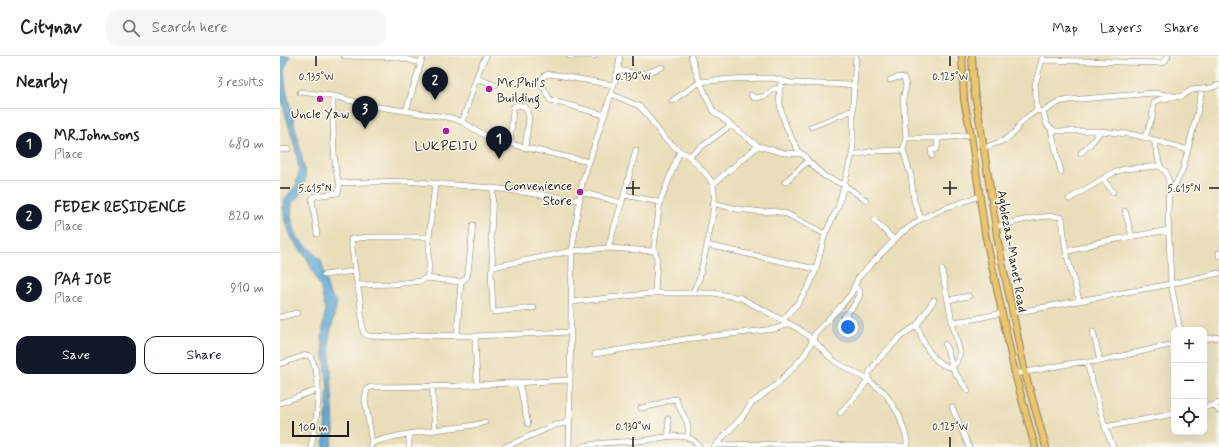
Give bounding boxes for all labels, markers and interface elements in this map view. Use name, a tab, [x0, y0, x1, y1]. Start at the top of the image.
search box	[106, 10, 386, 46]
text: Citynav	[20, 15, 82, 40]
icon: search	[120, 17, 142, 39]
text: Search here	[152, 18, 227, 38]
text: Map	[1052, 19, 1078, 37]
text: Layers	[1100, 19, 1142, 37]
text: Share	[1164, 19, 1199, 37]
pin: 2	[422, 67, 448, 100]
text: 0.135°W	[299, 70, 333, 84]
text: 0.130°W	[615, 70, 651, 84]
text: 0.125°W	[932, 70, 968, 84]
text: Nearby	[16, 71, 68, 93]
text: 3 results	[217, 74, 264, 91]
place label: Mr.Phil's Building	[497, 75, 545, 109]
marker: Mr.Phil's Building	[484, 84, 494, 94]
marker: Uncle Yaw	[315, 94, 325, 104]
pin: 3	[352, 96, 378, 129]
place label: Uncle Yaw	[291, 106, 350, 123]
text: MR.Johnsons	[54, 126, 139, 146]
marker: LUKPEIJU	[441, 126, 451, 136]
pin: 1	[486, 126, 512, 159]
text: 1	[26, 136, 32, 153]
text: 680 m	[229, 136, 264, 153]
place label: LUKPEIJU	[415, 138, 477, 155]
text: Place	[54, 146, 83, 163]
place label: Convenience Store	[504, 178, 572, 210]
text: 5.615°N	[298, 182, 332, 196]
text: 5.615°N	[1167, 182, 1201, 196]
marker: Convenience Store	[575, 187, 585, 197]
street label: Agblezaa-Manet Road	[992, 189, 1031, 314]
text: FEDEK RESIDENCE	[54, 198, 186, 218]
text: 2	[26, 208, 32, 225]
text: 820 m	[228, 208, 264, 225]
text: Place	[54, 218, 83, 235]
text: PAA JOE	[54, 270, 111, 290]
text: 3	[26, 280, 32, 297]
text: 910 m	[230, 280, 264, 297]
text: Place	[54, 290, 83, 307]
your location	[838, 317, 858, 337]
map controls	[1171, 327, 1207, 435]
button: +	[1171, 327, 1207, 363]
button: Save	[16, 336, 136, 374]
button: Share	[144, 336, 264, 374]
button: −	[1171, 363, 1207, 399]
button: locate	[1171, 399, 1207, 435]
scale bar	[292, 419, 349, 438]
text: 0.130°W	[615, 420, 651, 434]
text: 0.125°W	[932, 420, 968, 434]
text: 100 m	[298, 421, 328, 435]

